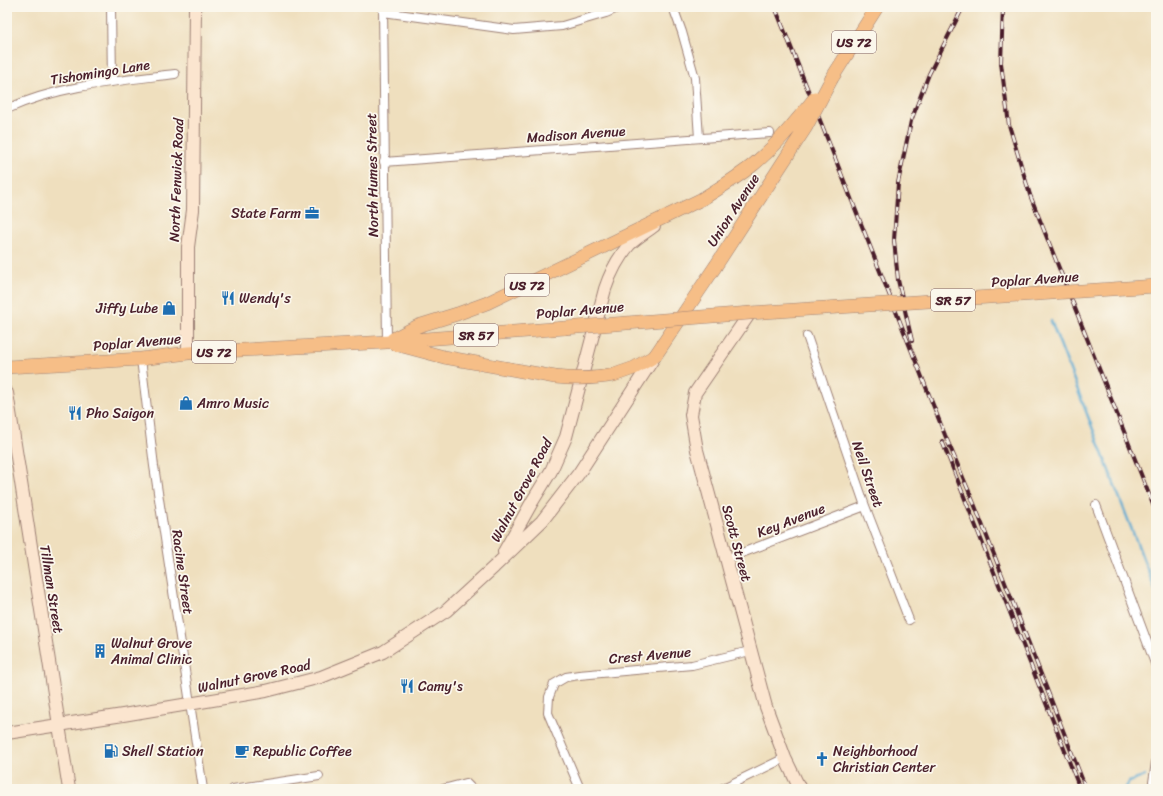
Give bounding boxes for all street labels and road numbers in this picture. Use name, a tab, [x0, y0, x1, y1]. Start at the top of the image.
road number: US 72	[832, 31, 876, 53]
street label: Tishomingo Lane	[49, 52, 152, 93]
street label: North Humes Street	[359, 113, 386, 237]
street label: North Fenwick Road	[162, 116, 191, 242]
street label: Madison Avenue	[526, 119, 627, 150]
street label: Union Avenue	[700, 168, 767, 252]
street label: Poplar Avenue	[990, 264, 1080, 295]
road number: US 72	[505, 274, 549, 296]
road number: SR 57	[931, 289, 975, 311]
street label: Poplar Avenue	[535, 294, 625, 327]
road number: SR 57	[454, 324, 498, 346]
street label: Poplar Avenue	[92, 326, 182, 359]
road number: US 72	[192, 341, 236, 363]
street label: Walnut Grove Road	[483, 432, 560, 547]
street label: Neil Street	[844, 437, 891, 511]
street label: Key Avenue	[753, 496, 829, 545]
street label: Scott Street	[714, 502, 759, 584]
street label: Racine Street	[164, 528, 201, 616]
street label: Tillman Street	[32, 543, 71, 635]
street label: Crest Avenue	[608, 639, 692, 672]
street label: Walnut Grove Road	[195, 652, 314, 701]

